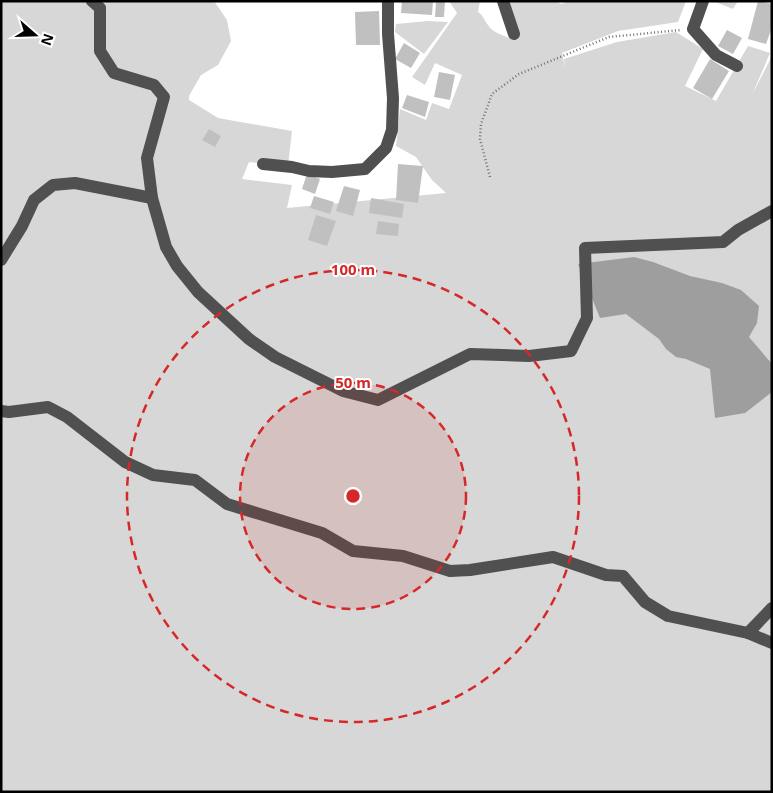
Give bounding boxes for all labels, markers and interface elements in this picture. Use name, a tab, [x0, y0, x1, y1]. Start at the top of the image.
north arrow	[10, 10, 60, 60]
text: N	[37, 31, 59, 48]
text: 100 m	[331, 259, 375, 279]
text: 50 m	[335, 372, 371, 392]
centre of rings	[344, 487, 362, 505]

